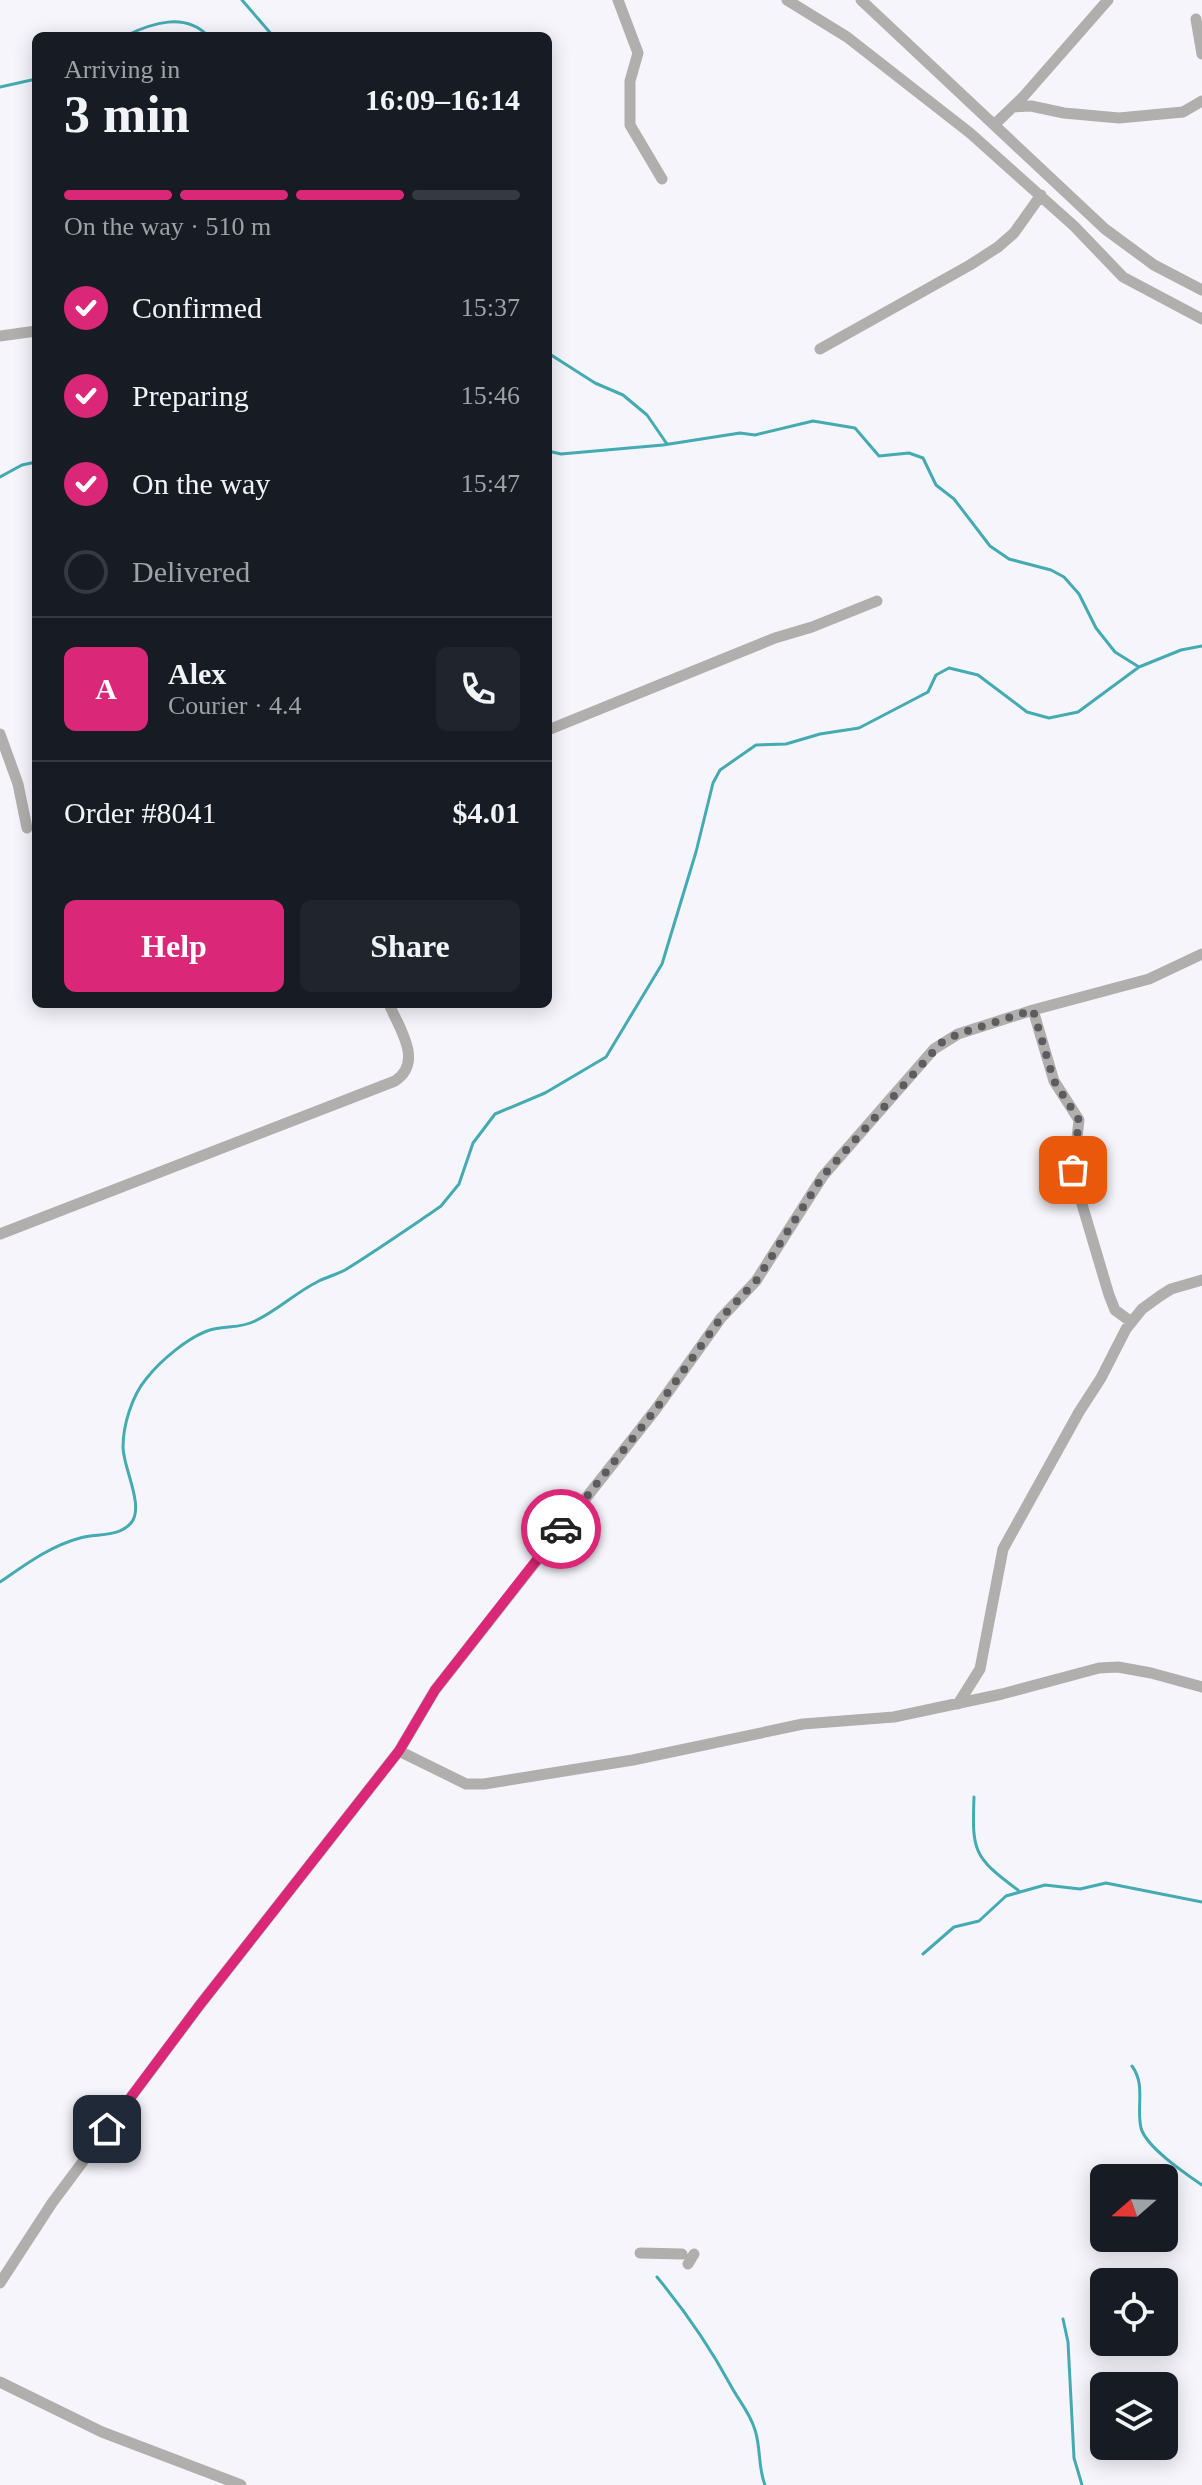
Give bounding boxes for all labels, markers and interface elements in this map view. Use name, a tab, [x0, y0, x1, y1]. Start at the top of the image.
text: Arriving in	[64, 55, 180, 84]
text: 16:09–16:14	[365, 83, 520, 116]
text: 3 min	[64, 86, 190, 143]
text: On the way · 510 m	[64, 212, 271, 241]
icon: check	[64, 286, 108, 330]
text: Confirmed	[132, 291, 262, 324]
text: 15:37	[461, 293, 520, 322]
icon: check	[64, 374, 108, 418]
text: Preparing	[132, 379, 249, 412]
text: 15:46	[461, 381, 520, 410]
icon: check	[64, 462, 108, 506]
text: On the way	[132, 467, 270, 500]
text: 15:47	[461, 469, 520, 498]
text: Delivered	[132, 555, 250, 588]
button: phone	[436, 647, 520, 731]
text: Alex	[168, 657, 226, 690]
text: A	[95, 672, 117, 705]
text: Courier · 4.4	[168, 691, 302, 720]
text: Order #8041	[64, 796, 216, 829]
text: $4.01	[453, 796, 520, 829]
button: Help	[64, 900, 284, 992]
button: Share	[300, 900, 520, 992]
pin	[1039, 1136, 1107, 1204]
icon: bag	[1051, 1148, 1095, 1192]
courier	[521, 1489, 601, 1569]
icon: car	[539, 1507, 583, 1551]
pin	[73, 2095, 141, 2163]
icon: home	[85, 2107, 129, 2151]
north arrow	[1090, 2164, 1178, 2252]
map controls	[1090, 2164, 1178, 2460]
button: locate	[1090, 2268, 1178, 2356]
button: layers	[1090, 2372, 1178, 2460]

